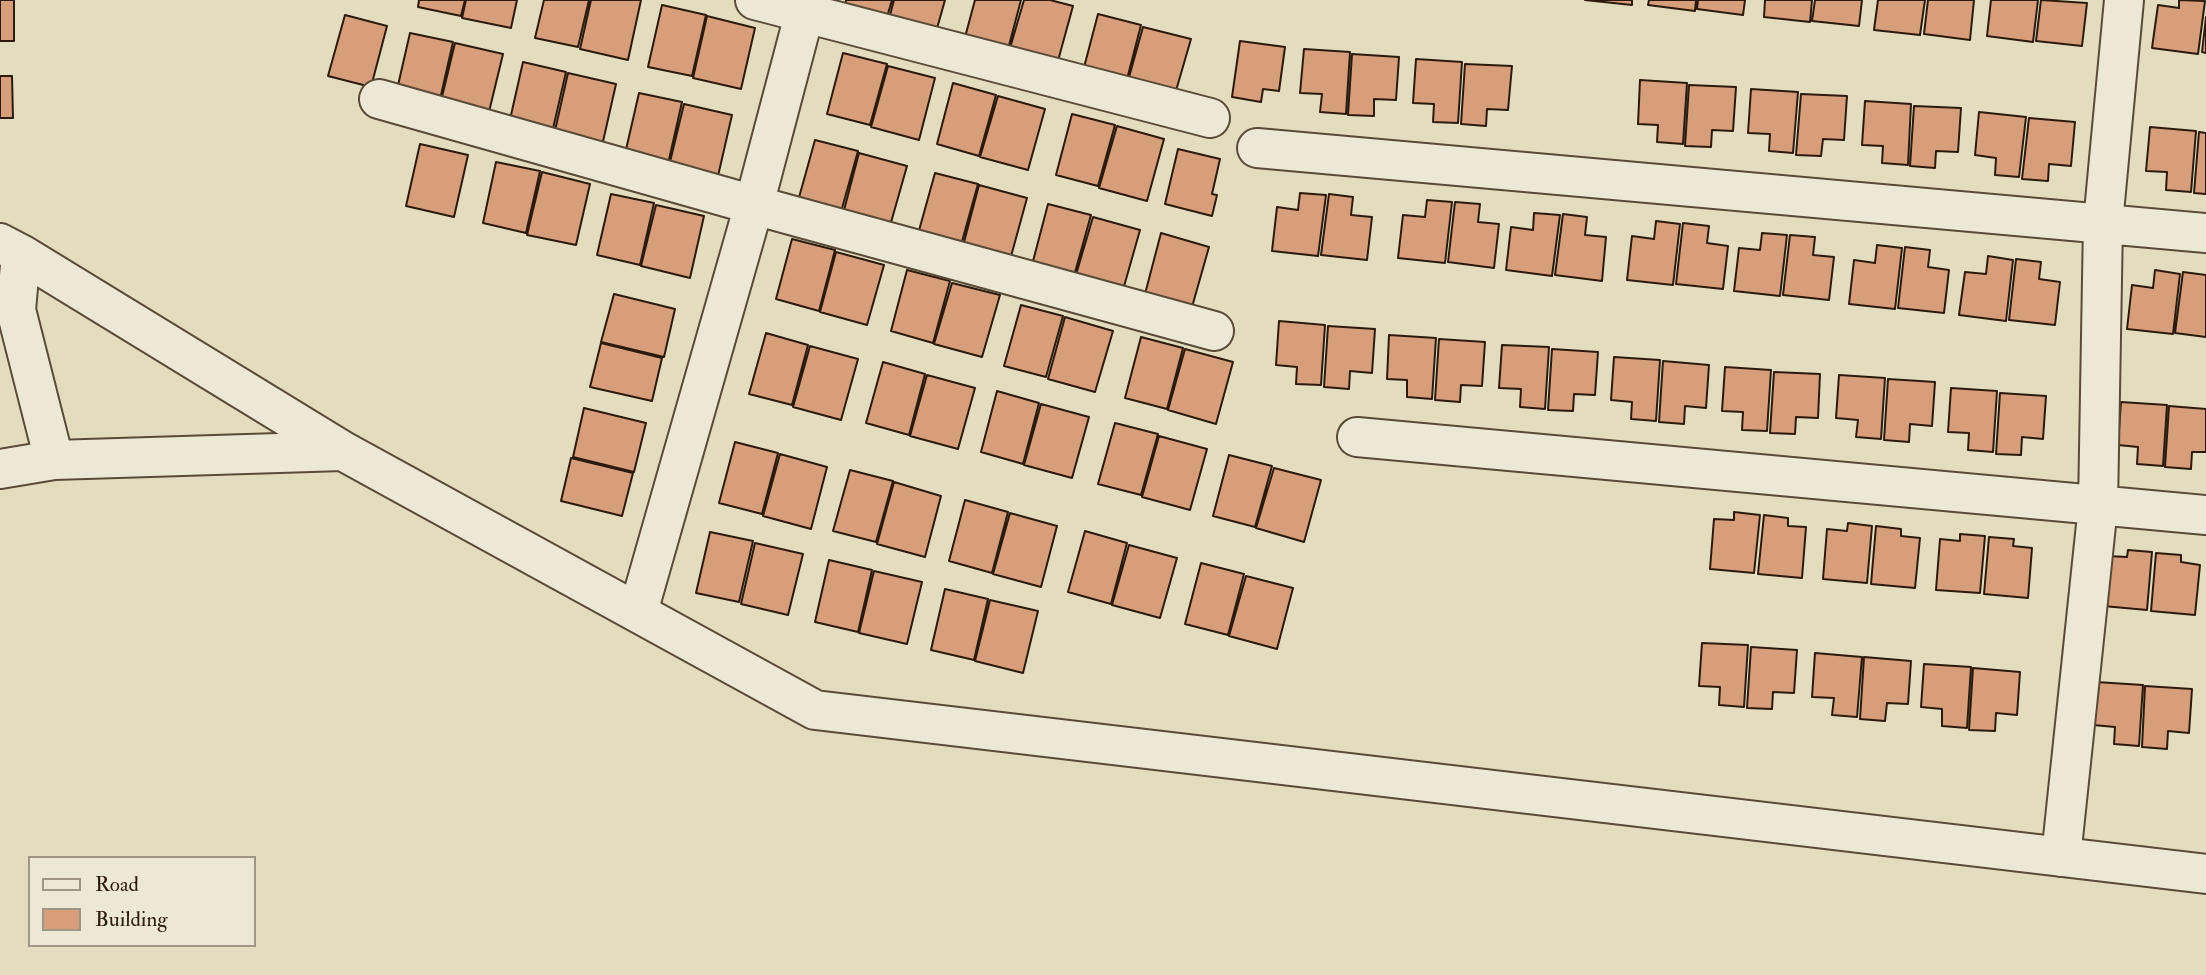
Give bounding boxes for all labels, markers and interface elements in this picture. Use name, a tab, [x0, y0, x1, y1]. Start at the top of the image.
legend	[28, 856, 256, 947]
text: Road	[95, 871, 139, 898]
text: Building	[95, 906, 168, 933]

